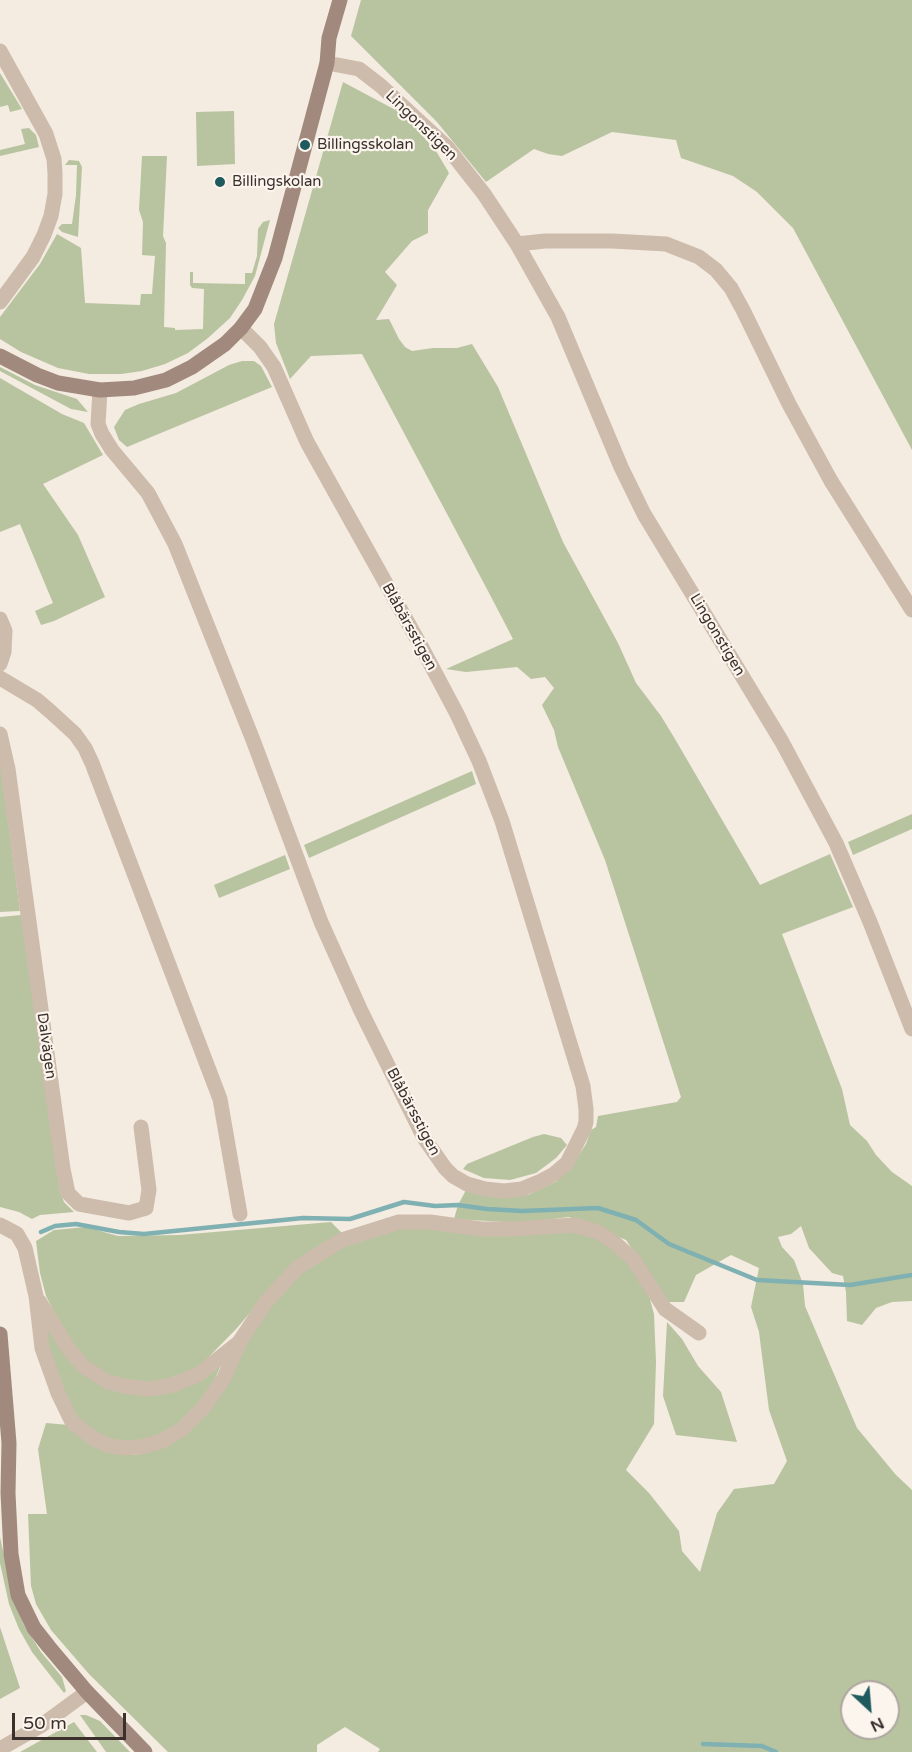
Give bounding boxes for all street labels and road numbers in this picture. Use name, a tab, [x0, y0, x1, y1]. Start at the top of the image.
street label: Lingonstigen	[381, 87, 461, 165]
street label: Blåbärsstigen	[378, 580, 440, 674]
street label: Lingonstigen	[685, 591, 749, 679]
street label: Dalvägen	[32, 1012, 60, 1080]
street label: Blåbärsstigen	[382, 1065, 444, 1159]

